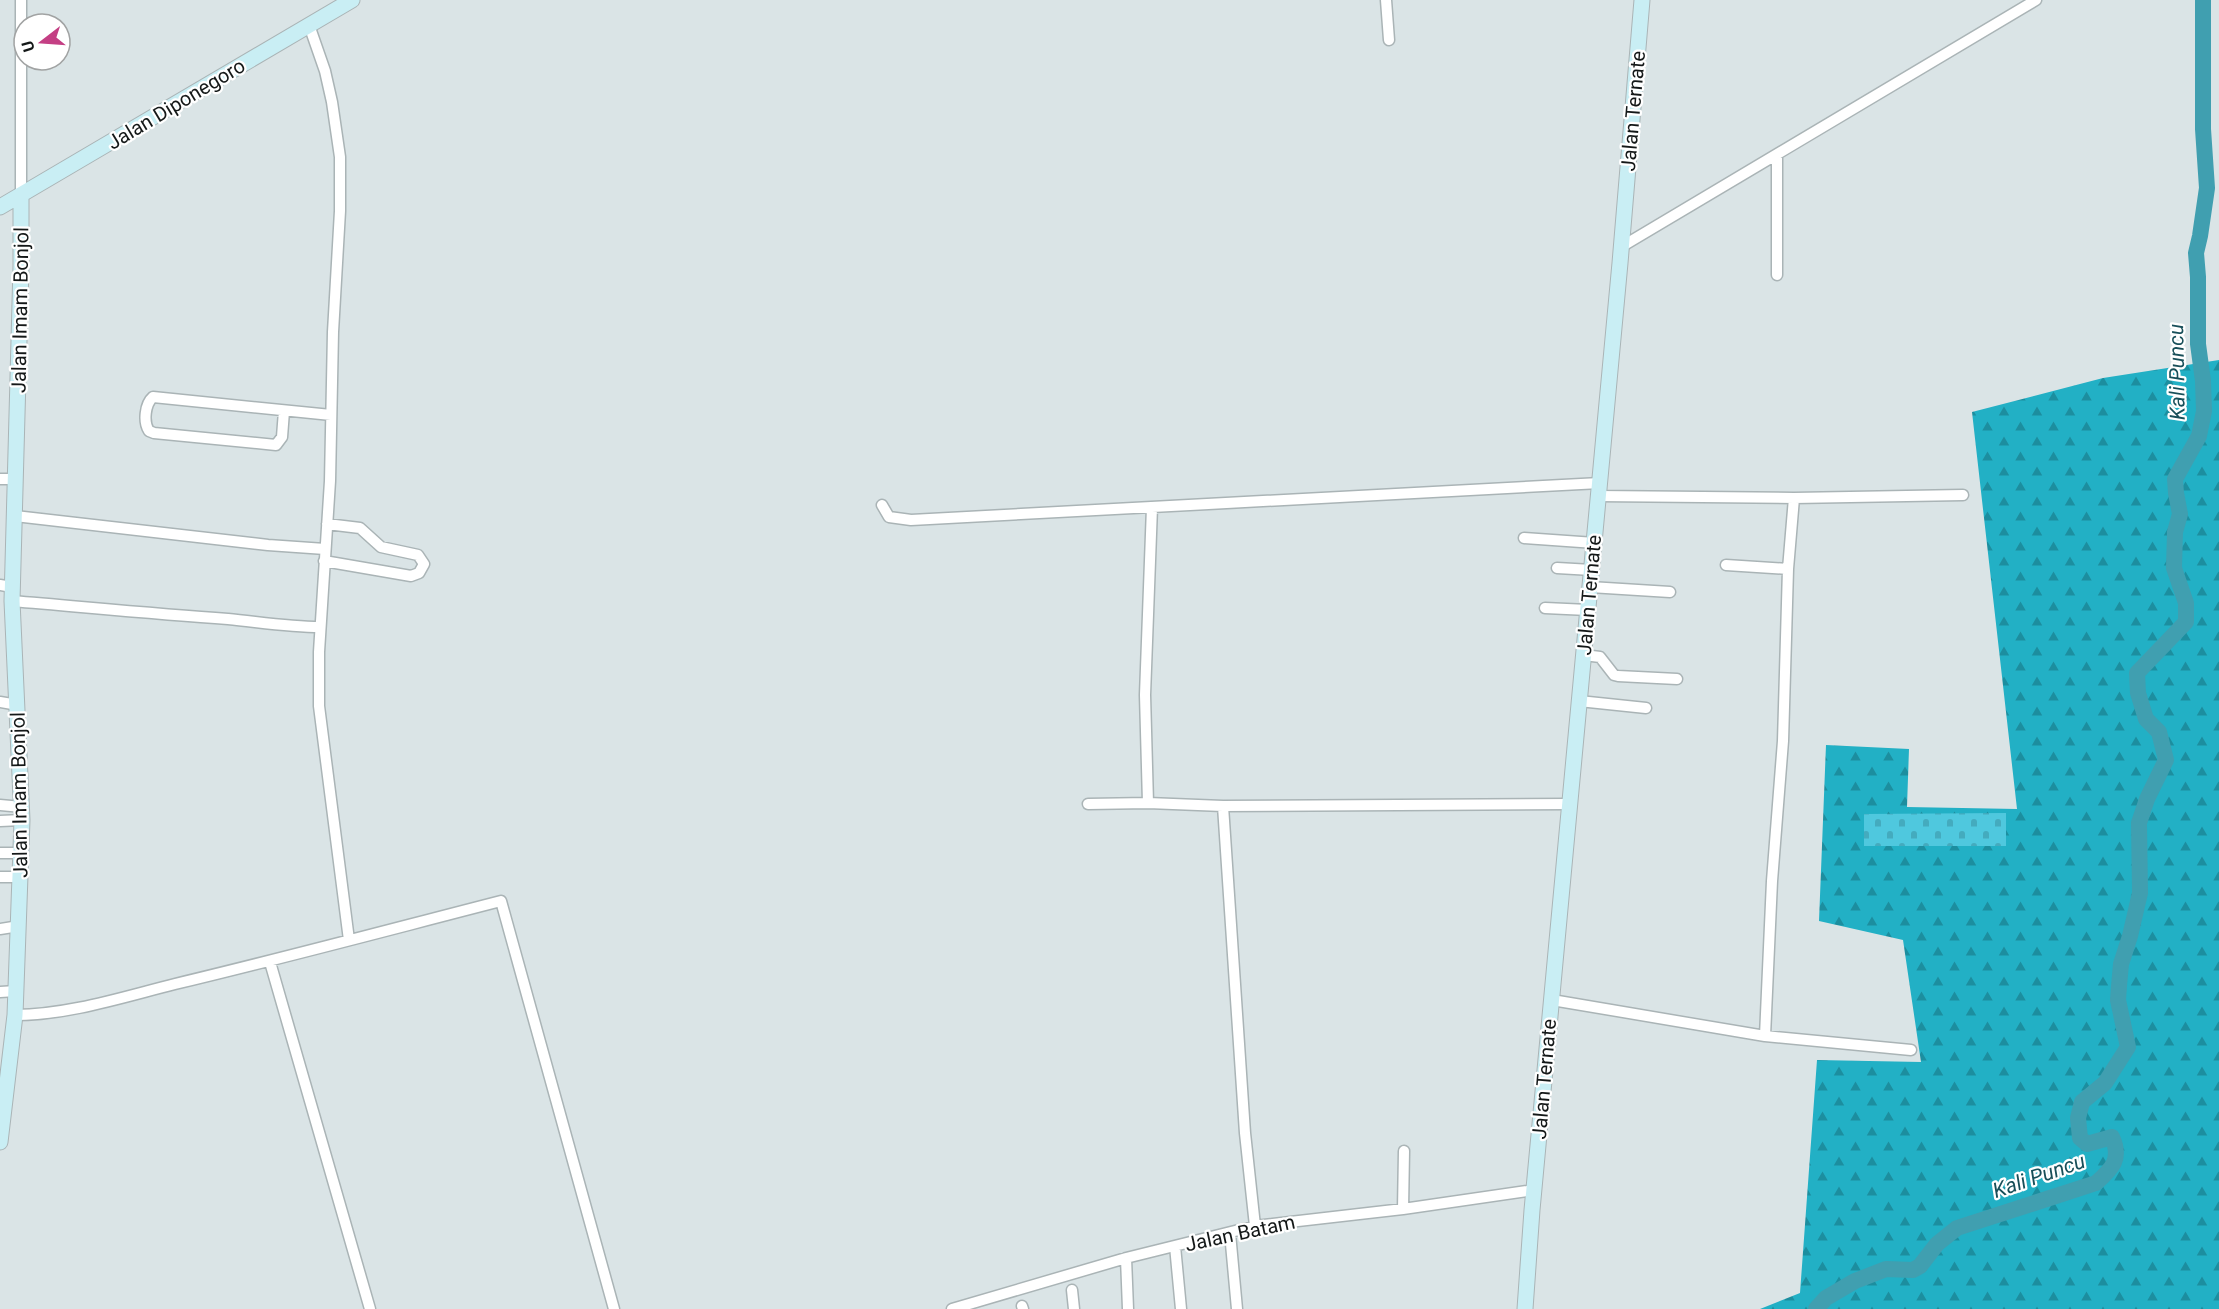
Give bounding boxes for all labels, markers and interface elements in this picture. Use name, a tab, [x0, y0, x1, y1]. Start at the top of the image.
north arrow	[12, 12, 72, 72]
text: U	[18, 38, 39, 54]
street label: Jalan Ternate	[1616, 50, 1650, 172]
street label: Jalan Diponegoro	[103, 53, 249, 155]
street label: Jalan Imam Bonjol	[7, 227, 33, 393]
water label: Kali Puncu	[2164, 324, 2190, 420]
street label: Jalan Ternate	[1572, 534, 1606, 656]
street label: Jalan Imam Bonjol	[6, 712, 32, 878]
street label: Jalan Ternate	[1527, 1018, 1561, 1140]
water label: Kali Puncu	[1990, 1149, 2088, 1203]
street label: Jalan Batam	[1183, 1210, 1297, 1256]

